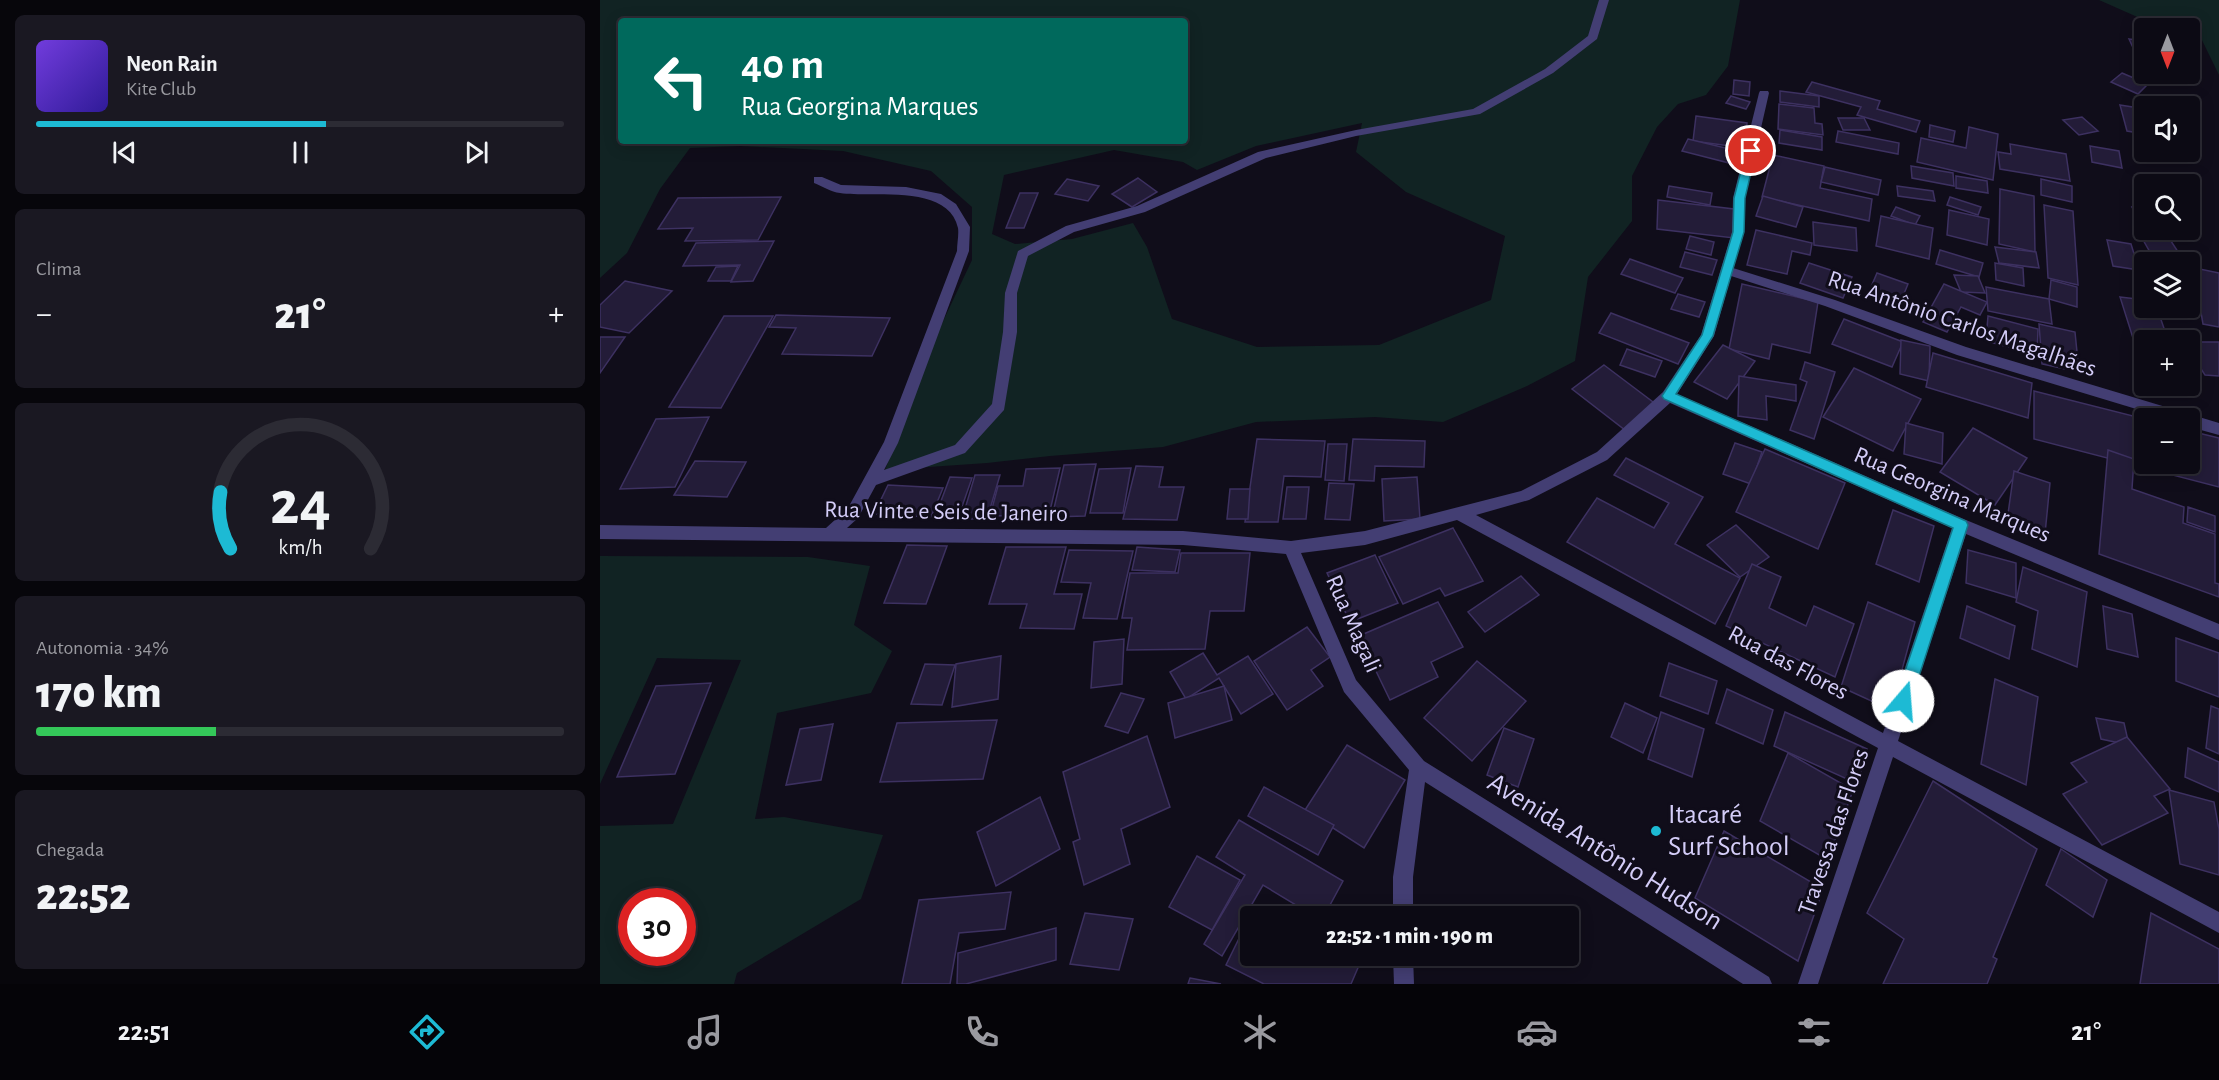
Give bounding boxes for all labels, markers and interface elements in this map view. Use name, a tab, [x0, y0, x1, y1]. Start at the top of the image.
north arrow	[2134, 18, 2200, 84]
map controls	[2134, 18, 2200, 474]
icon: left	[642, 42, 720, 120]
text: 40 m	[741, 44, 824, 86]
text: Neon Rain	[126, 53, 218, 75]
text: Kite Club	[126, 79, 196, 99]
text: Rua Georgina Marques	[741, 93, 978, 120]
button: sound	[2134, 96, 2200, 162]
pin	[1725, 125, 1776, 176]
icon: arrive	[1734, 134, 1767, 167]
icon: previous	[108, 136, 141, 169]
icon: pause	[284, 136, 317, 169]
icon: next	[460, 136, 493, 169]
button: search	[2134, 174, 2200, 240]
button: layers	[2134, 252, 2200, 318]
text: Clima	[36, 259, 81, 279]
street label: Rua Antônio Carlos Magalhães	[1825, 267, 2099, 381]
text: 21°	[274, 292, 326, 337]
text: −	[36, 298, 52, 331]
text: +	[548, 298, 564, 331]
button: +	[2134, 330, 2200, 396]
button: −	[2134, 408, 2200, 474]
street label: Rua Georgina Marques	[1850, 443, 2054, 547]
text: 24	[270, 473, 330, 535]
street label: Rua Vinte e Seis de Janeiro	[824, 498, 1068, 526]
text: km/h	[278, 537, 322, 558]
street label: Rua Magali	[1321, 572, 1385, 676]
street label: Rua das Flores	[1724, 621, 1852, 705]
text: Autonomia · 34%	[36, 638, 169, 658]
position arrow	[1871, 669, 1935, 733]
text: 170 km	[36, 671, 162, 716]
street label: Travessa das Flores	[1794, 746, 1874, 918]
street label: Avenida Antônio Hudson	[1483, 768, 1727, 936]
place label: Itacaré Surf School	[1668, 801, 1790, 861]
marker: Itacaré Surf School	[1649, 824, 1663, 838]
text: Chegada	[36, 840, 104, 860]
text: 22:52	[36, 873, 131, 918]
speed limit sign: 30	[618, 888, 696, 966]
text: 22:52 · 1 min · 190 m	[1326, 925, 1493, 947]
icon: directions	[406, 1011, 448, 1053]
icon: music	[684, 1011, 726, 1053]
icon: phone	[961, 1011, 1003, 1053]
icon: climate	[1239, 1011, 1281, 1053]
icon: car	[1516, 1011, 1558, 1053]
icon: filters	[1793, 1011, 1835, 1053]
text: 22:51	[118, 1018, 171, 1045]
text: 21°	[2071, 1018, 2101, 1045]

